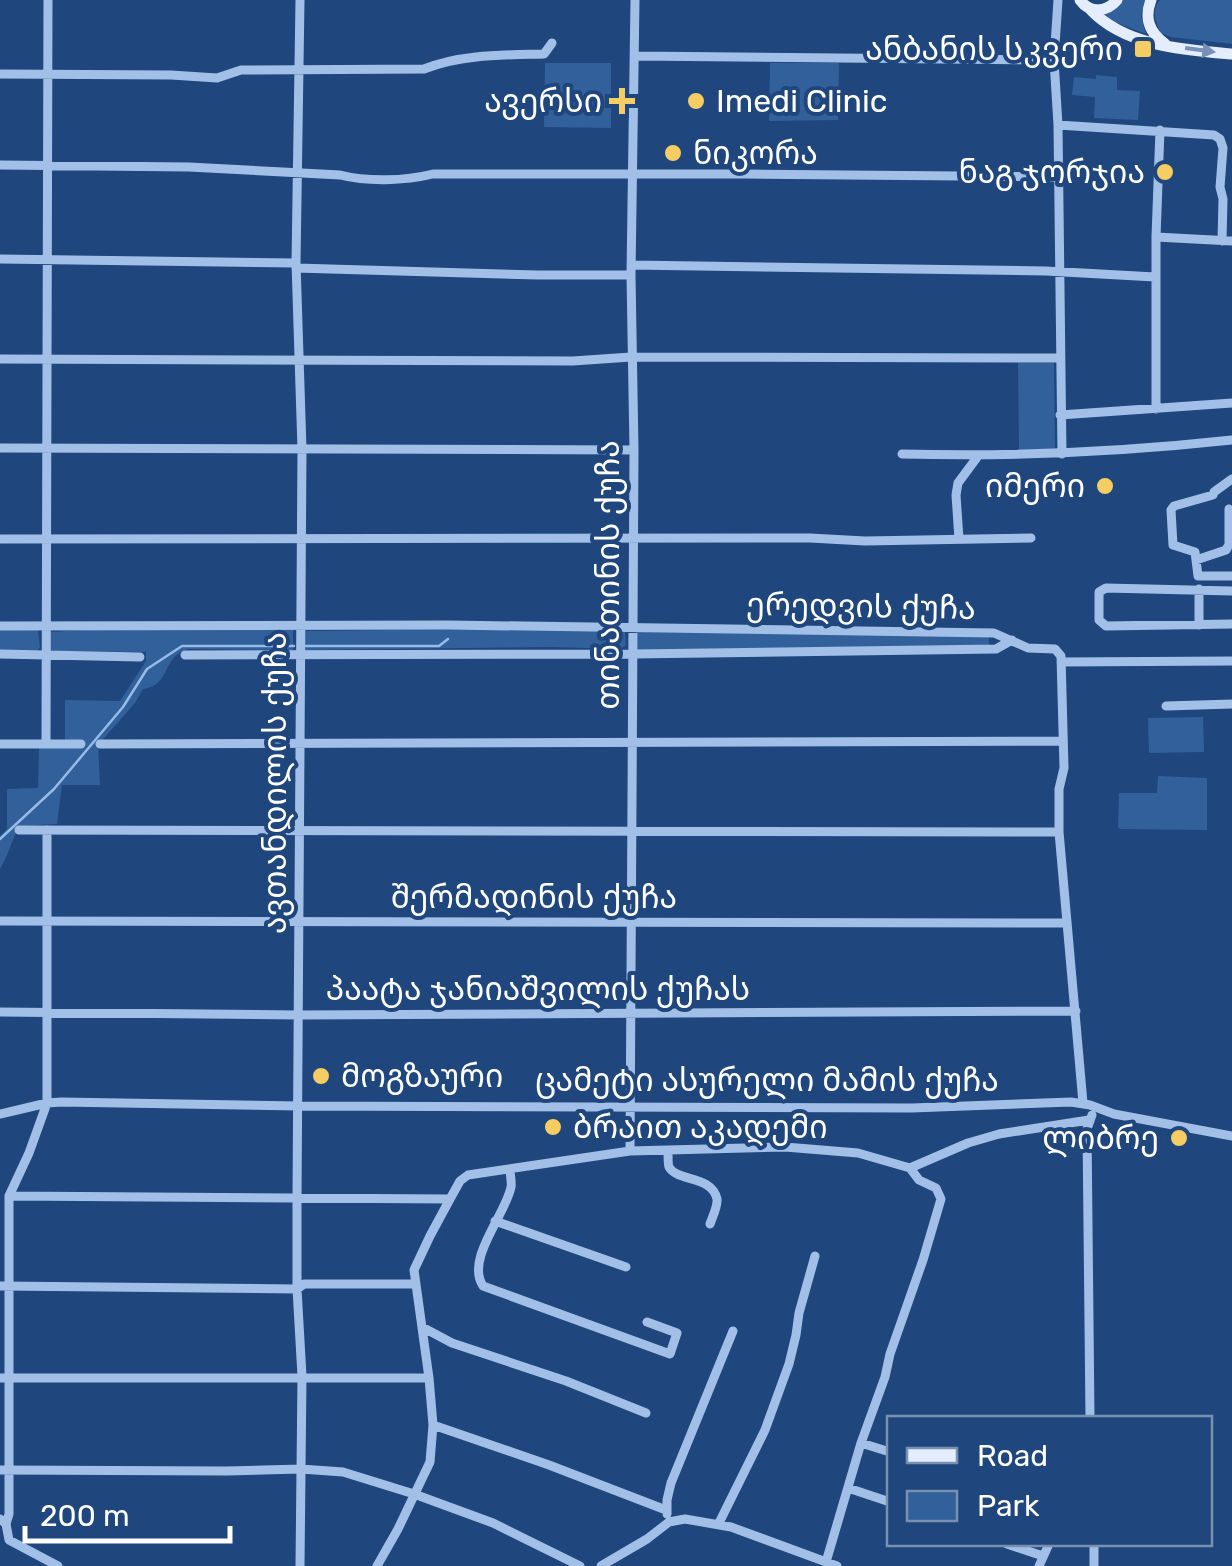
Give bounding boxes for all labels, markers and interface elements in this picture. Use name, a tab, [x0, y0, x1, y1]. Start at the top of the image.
place label: ანბანის სკვერი	[865, 30, 1123, 68]
marker: ანბანის სკვერი	[1132, 38, 1154, 60]
one-way arrow	[1184, 43, 1216, 59]
place label: ავერსი	[484, 82, 602, 120]
place label: Imedi Clinic	[716, 82, 887, 120]
marker: ავერსი	[611, 90, 633, 112]
marker: Imedi Clinic	[685, 90, 707, 112]
place label: ნიკორა	[693, 134, 818, 172]
marker: ნიკორა	[662, 142, 684, 164]
place label: ნაგ ჯორჯია	[959, 153, 1145, 191]
marker: ნაგ ჯორჯია	[1154, 161, 1176, 183]
street label: თინათინის ქუჩა	[589, 440, 627, 710]
place label: იმერი	[985, 467, 1085, 505]
marker: იმერი	[1094, 475, 1116, 497]
street label: ერედვის ქუჩა	[746, 585, 976, 628]
street label: ავთანდილის ქუჩა	[256, 632, 295, 934]
street label: შერმადინის ქუჩა	[391, 878, 677, 917]
street label: პაატა ჯანიაშვილის ქუჩას	[326, 970, 750, 1009]
place label: მოგზაური	[341, 1057, 503, 1095]
street label: ცამეტი ასურელი მამის ქუჩა	[535, 1061, 999, 1100]
marker: მოგზაური	[310, 1065, 332, 1087]
place label: ბრაით აკადემი	[573, 1108, 828, 1147]
marker: ბრაით აკადემი	[542, 1116, 564, 1138]
place label: ლიბრე	[1042, 1119, 1159, 1158]
marker: ლიბრე	[1168, 1127, 1190, 1149]
legend	[887, 1416, 1212, 1546]
text: Road	[977, 1438, 1048, 1474]
scale bar	[25, 1481, 230, 1543]
text: Park	[977, 1488, 1040, 1524]
text: 200 m	[40, 1498, 130, 1534]

